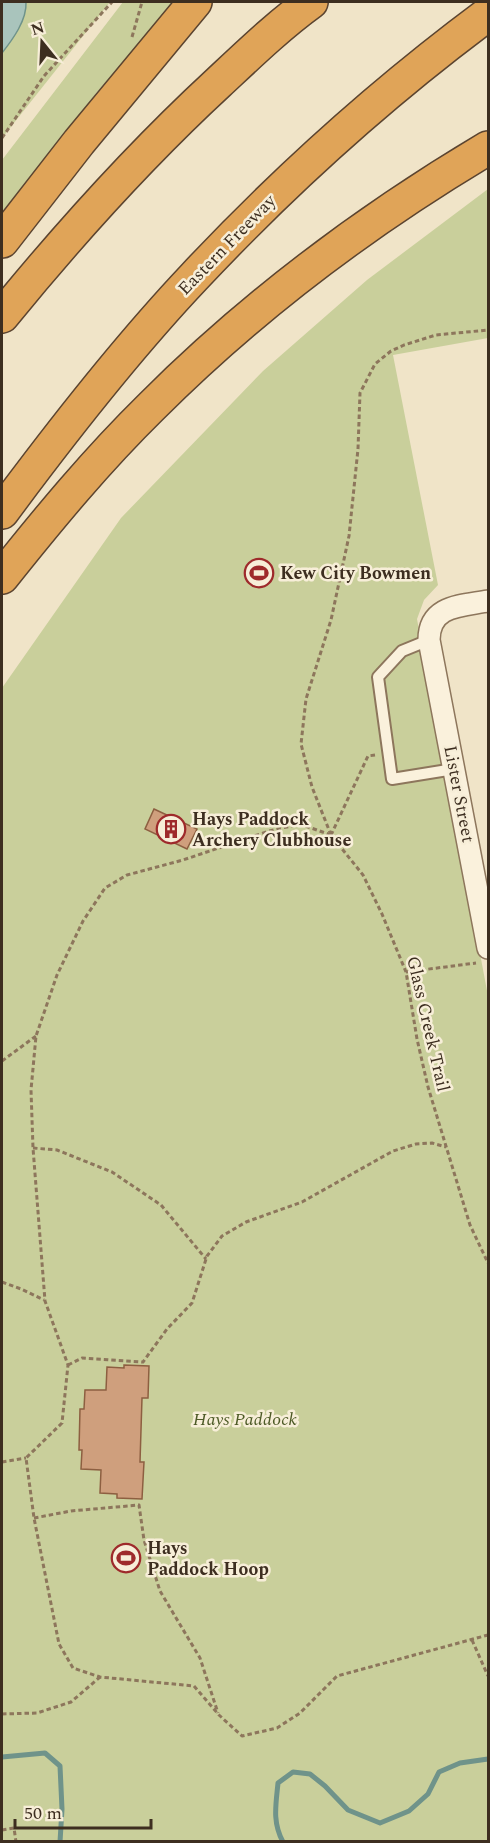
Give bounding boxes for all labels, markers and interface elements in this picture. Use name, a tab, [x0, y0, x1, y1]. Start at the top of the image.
north arrow	[12, 12, 72, 72]
text: N	[28, 15, 48, 42]
street label: Eastern Freeway	[172, 187, 283, 302]
sports icon: Kew City Bowmen	[243, 557, 275, 589]
place label: Kew City Bowmen	[280, 560, 431, 587]
street label: Lister Street	[436, 743, 482, 845]
place label: Hays Paddock Archery Clubhouse	[192, 806, 351, 854]
building icon: Hays Paddock Archery Clubhouse	[155, 813, 187, 845]
street label: Glass Creek Trail	[399, 953, 457, 1095]
park label: Hays Paddock	[193, 1406, 298, 1433]
place label: Hays Paddock Hoop	[147, 1535, 269, 1583]
sports icon: Hays Paddock Hoop	[110, 1542, 142, 1574]
scale bar	[15, 1792, 152, 1830]
text: 50 m	[24, 1800, 62, 1827]

